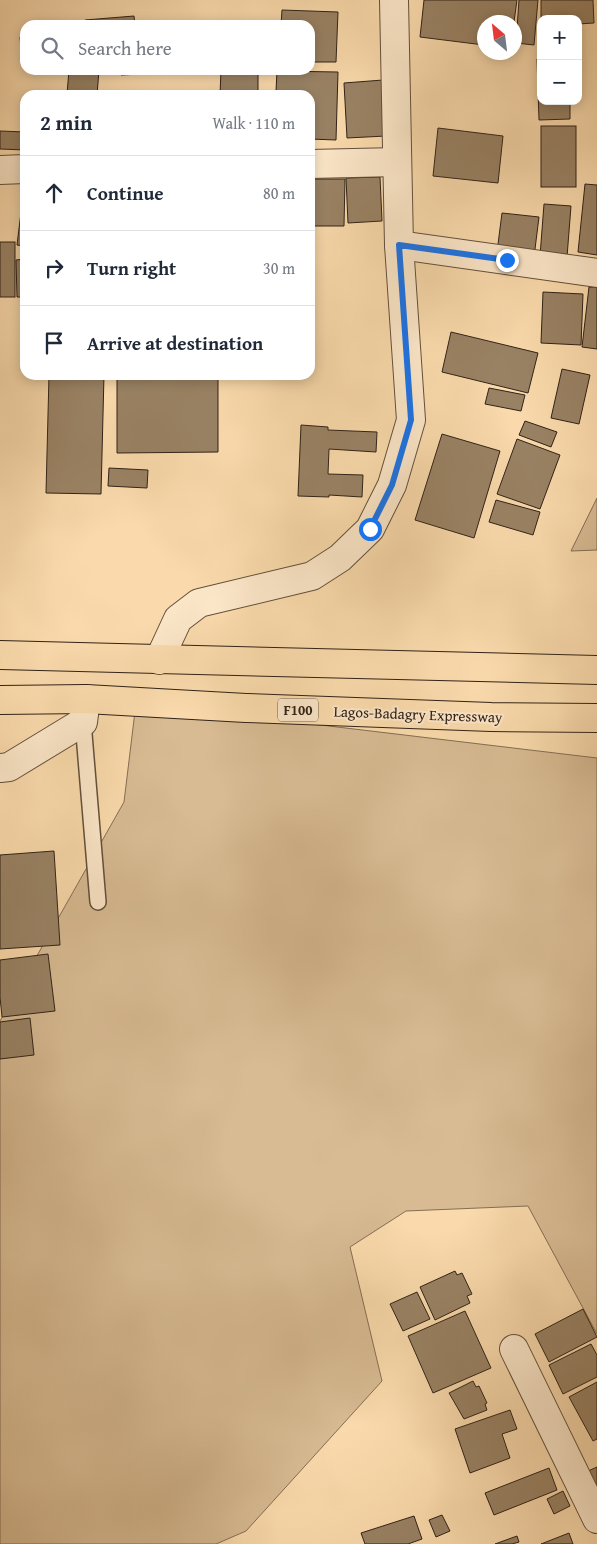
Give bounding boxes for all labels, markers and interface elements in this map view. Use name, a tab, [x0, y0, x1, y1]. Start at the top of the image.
north arrow	[477, 15, 522, 60]
map controls	[537, 15, 582, 105]
button: +	[537, 15, 582, 60]
search box	[20, 20, 315, 75]
icon: search	[38, 34, 66, 62]
text: Search here	[78, 34, 172, 62]
button: −	[537, 60, 582, 105]
text: 2 min	[40, 107, 92, 138]
text: Walk · 110 m	[212, 111, 295, 135]
icon: ahead	[40, 179, 68, 207]
text: Continue	[87, 179, 164, 207]
text: 80 m	[263, 181, 295, 205]
route end	[496, 249, 519, 272]
icon: right	[40, 254, 68, 282]
text: Turn right	[87, 254, 176, 282]
text: 30 m	[263, 256, 295, 280]
icon: arrive	[40, 329, 68, 357]
text: Arrive at destination	[87, 329, 263, 357]
route start	[359, 518, 382, 541]
road number: F100	[278, 698, 318, 722]
street label: Lagos-Badagry Expressway	[333, 701, 503, 727]

